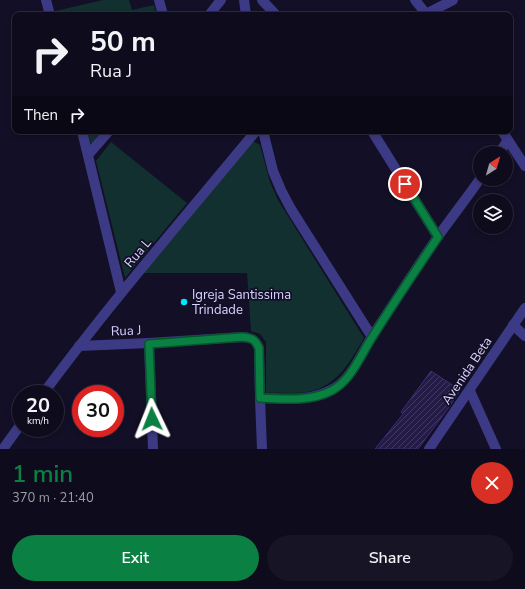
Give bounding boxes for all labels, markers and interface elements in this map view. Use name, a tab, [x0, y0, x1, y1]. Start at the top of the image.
text: 50 m	[90, 23, 156, 61]
icon: right	[24, 28, 76, 80]
text: Rua J	[90, 59, 132, 83]
icon: right	[66, 104, 88, 126]
text: Then	[24, 105, 58, 125]
north arrow	[473, 146, 513, 186]
map controls	[473, 146, 513, 234]
pin	[388, 167, 422, 201]
icon: arrive	[394, 173, 416, 195]
button: layers	[473, 194, 513, 234]
street label: Rua L	[120, 234, 156, 272]
place label: Igreja Santissima Trindade	[192, 286, 291, 319]
marker: Igreja Santissima Trindade	[179, 297, 189, 307]
street label: Rua J	[110, 321, 142, 341]
street label: Avenida Beta	[438, 334, 496, 408]
speed limit sign: 30	[72, 385, 124, 437]
text: 20	[26, 392, 50, 419]
position arrow	[131, 398, 173, 440]
text: km/h	[27, 414, 49, 428]
text: 1 min	[12, 458, 73, 490]
button: close	[471, 462, 513, 504]
text: 370 m · 21:40	[12, 489, 94, 507]
button: Exit	[12, 535, 259, 581]
button: Share	[267, 535, 513, 581]

